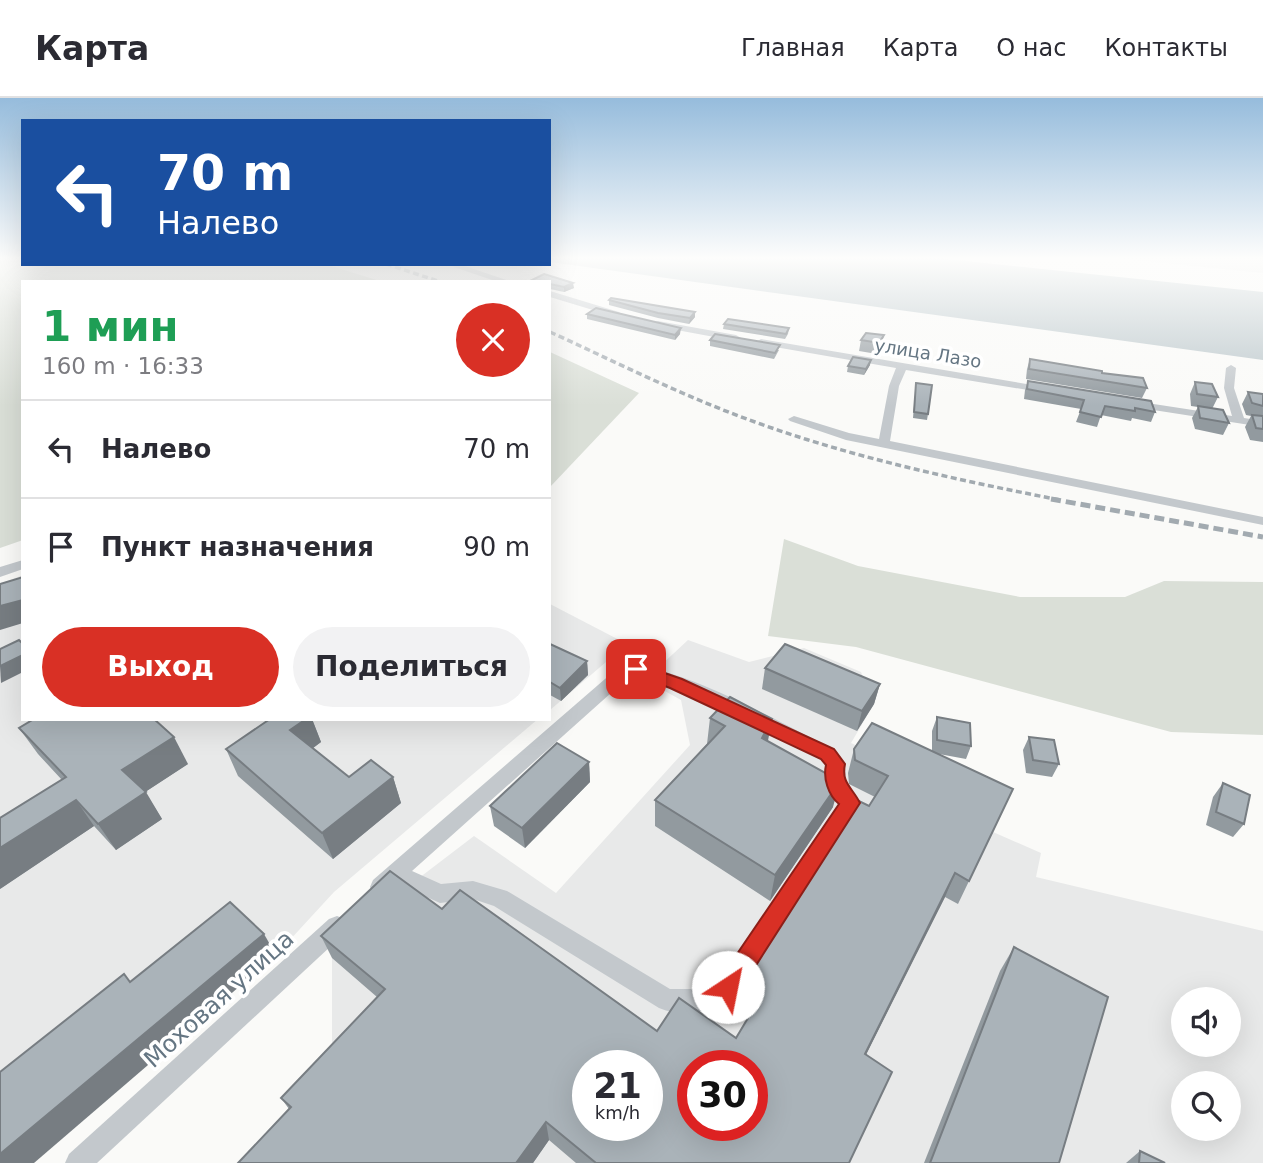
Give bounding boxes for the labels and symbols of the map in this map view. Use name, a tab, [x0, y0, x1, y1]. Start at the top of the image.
street label: улица Лазо	[873, 334, 983, 372]
pin	[606, 639, 666, 699]
street label: Моховая улица	[139, 925, 299, 1073]
position arrow	[691, 950, 765, 1024]
speed limit sign: 30	[677, 1050, 768, 1141]

